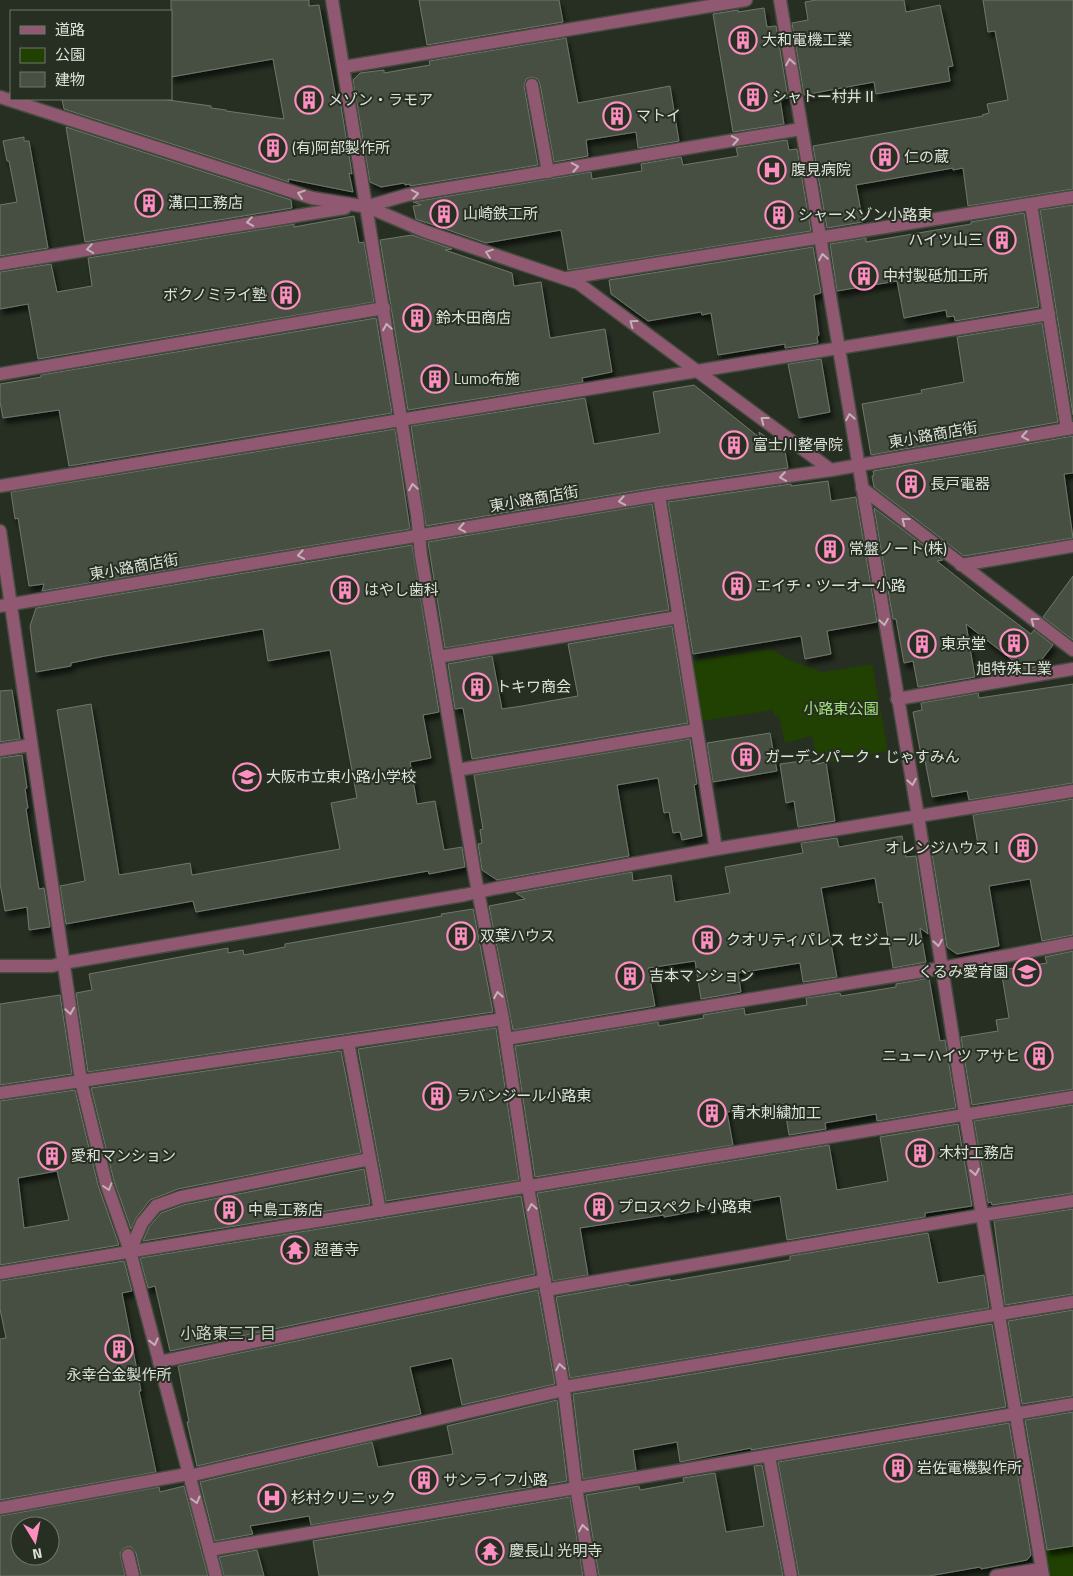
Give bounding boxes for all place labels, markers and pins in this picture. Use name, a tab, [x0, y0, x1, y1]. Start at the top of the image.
building icon: 大和電機工業	[728, 25, 758, 55]
place label: 大和電機工業	[762, 28, 852, 51]
building icon: シャトー村井Ⅱ	[738, 82, 768, 112]
building icon: メゾン・ラモア	[294, 85, 324, 115]
place label: シャトー村井Ⅱ	[772, 85, 877, 108]
place label: メゾン・ラモア	[328, 88, 433, 111]
building icon: マトイ	[602, 101, 632, 131]
place label: マトイ	[636, 104, 681, 127]
building icon: (有)阿部製作所	[258, 133, 288, 163]
place label: (有)阿部製作所	[292, 136, 390, 159]
building icon: 仁の蔵	[870, 142, 900, 172]
place label: 仁の蔵	[904, 145, 949, 168]
hospital icon: 腹見病院	[757, 155, 787, 185]
place label: 腹見病院	[791, 158, 851, 181]
building icon: 溝口工務店	[134, 188, 164, 218]
place label: 溝口工務店	[168, 191, 243, 214]
building icon: 山崎鉄工所	[429, 199, 459, 229]
building icon: シャーメゾン小路東	[764, 200, 794, 230]
place label: 山崎鉄工所	[463, 202, 538, 225]
place label: シャーメゾン小路東	[798, 203, 932, 226]
building icon: ハイツ山三	[987, 225, 1017, 255]
place label: ハイツ山三	[908, 228, 983, 251]
building icon: 中村製砥加工所	[849, 261, 879, 291]
place label: 中村製砥加工所	[883, 264, 988, 287]
building icon: ボクノミライ塾	[271, 280, 301, 310]
place label: ボクノミライ塾	[163, 283, 267, 306]
building icon: 鈴木田商店	[402, 303, 432, 333]
place label: 鈴木田商店	[436, 306, 511, 329]
building icon: Lumo布施	[420, 364, 450, 394]
place label: Lumo布施	[454, 367, 520, 390]
building icon: 富士川整骨院	[719, 430, 749, 460]
place label: 富士川整骨院	[753, 433, 843, 456]
building icon: 長戸電器	[896, 469, 926, 499]
place label: 長戸電器	[930, 472, 990, 495]
building icon: 常盤ノート(株)	[815, 534, 845, 564]
place label: 常盤ノート(株)	[849, 537, 947, 560]
building icon: エイチ・ツーオー小路	[722, 571, 752, 601]
place label: エイチ・ツーオー小路	[756, 574, 906, 597]
building icon: はやし歯科	[330, 575, 360, 605]
place label: はやし歯科	[364, 578, 439, 601]
building icon: 旭特殊工業	[999, 628, 1029, 658]
building icon: 東京堂	[907, 629, 937, 659]
place label: 東京堂	[941, 632, 986, 655]
place label: 旭特殊工業	[976, 657, 1052, 680]
building icon: トキワ商会	[462, 672, 492, 702]
place label: トキワ商会	[496, 675, 571, 698]
building icon: ガーデンパーク・じゃすみん	[731, 742, 761, 772]
place label: ガーデンパーク・じゃすみん	[765, 745, 960, 768]
school or university icon: 大阪市立東小路小学校	[232, 762, 262, 792]
place label: 大阪市立東小路小学校	[266, 765, 416, 788]
building icon: オレンジハウスⅠ	[1008, 833, 1038, 863]
place label: オレンジハウスⅠ	[885, 836, 1004, 859]
building icon: 双葉ハウス	[446, 921, 476, 951]
place label: 双葉ハウス	[480, 924, 555, 947]
building icon: クオリティパレス セジュール	[692, 925, 722, 955]
place label: クオリティパレス セジュール	[726, 928, 922, 951]
school or university icon: くるみ愛育園	[1012, 957, 1042, 987]
place label: くるみ愛育園	[918, 960, 1008, 983]
building icon: 吉本マンション	[615, 961, 645, 991]
place label: 吉本マンション	[649, 964, 754, 987]
building icon: ニューハイツ アサヒ	[1024, 1041, 1054, 1071]
place label: ニューハイツ アサヒ	[882, 1044, 1020, 1067]
building icon: ラバンジール小路東	[422, 1081, 452, 1111]
place label: ラバンジール小路東	[456, 1084, 592, 1107]
building icon: 青木刺繍加工	[697, 1098, 727, 1128]
place label: 青木刺繍加工	[731, 1101, 821, 1124]
building icon: 木村工務店	[905, 1138, 935, 1168]
building icon: 愛和マンション	[37, 1141, 67, 1171]
place label: 木村工務店	[939, 1141, 1014, 1164]
place label: 愛和マンション	[71, 1144, 176, 1167]
building icon: プロスペクト小路東	[584, 1192, 614, 1222]
building icon: 中島工務店	[214, 1195, 244, 1225]
place label: プロスペクト小路東	[618, 1195, 752, 1218]
place label: 中島工務店	[248, 1198, 323, 1221]
temple icon: 超善寺	[280, 1235, 310, 1265]
place label: 超善寺	[314, 1238, 359, 1261]
building icon: 永幸合金製作所	[104, 1334, 134, 1364]
place label: 永幸合金製作所	[66, 1363, 172, 1386]
building icon: 岩佐電機製作所	[883, 1453, 913, 1483]
place label: 岩佐電機製作所	[917, 1456, 1022, 1479]
building icon: サンライフ小路	[409, 1465, 439, 1495]
place label: サンライフ小路	[443, 1468, 548, 1491]
hospital icon: 杉村クリニック	[257, 1483, 287, 1513]
place label: 杉村クリニック	[291, 1486, 396, 1509]
temple icon: 慶長山 光明寺	[475, 1536, 505, 1566]
place label: 慶長山 光明寺	[509, 1539, 602, 1562]

